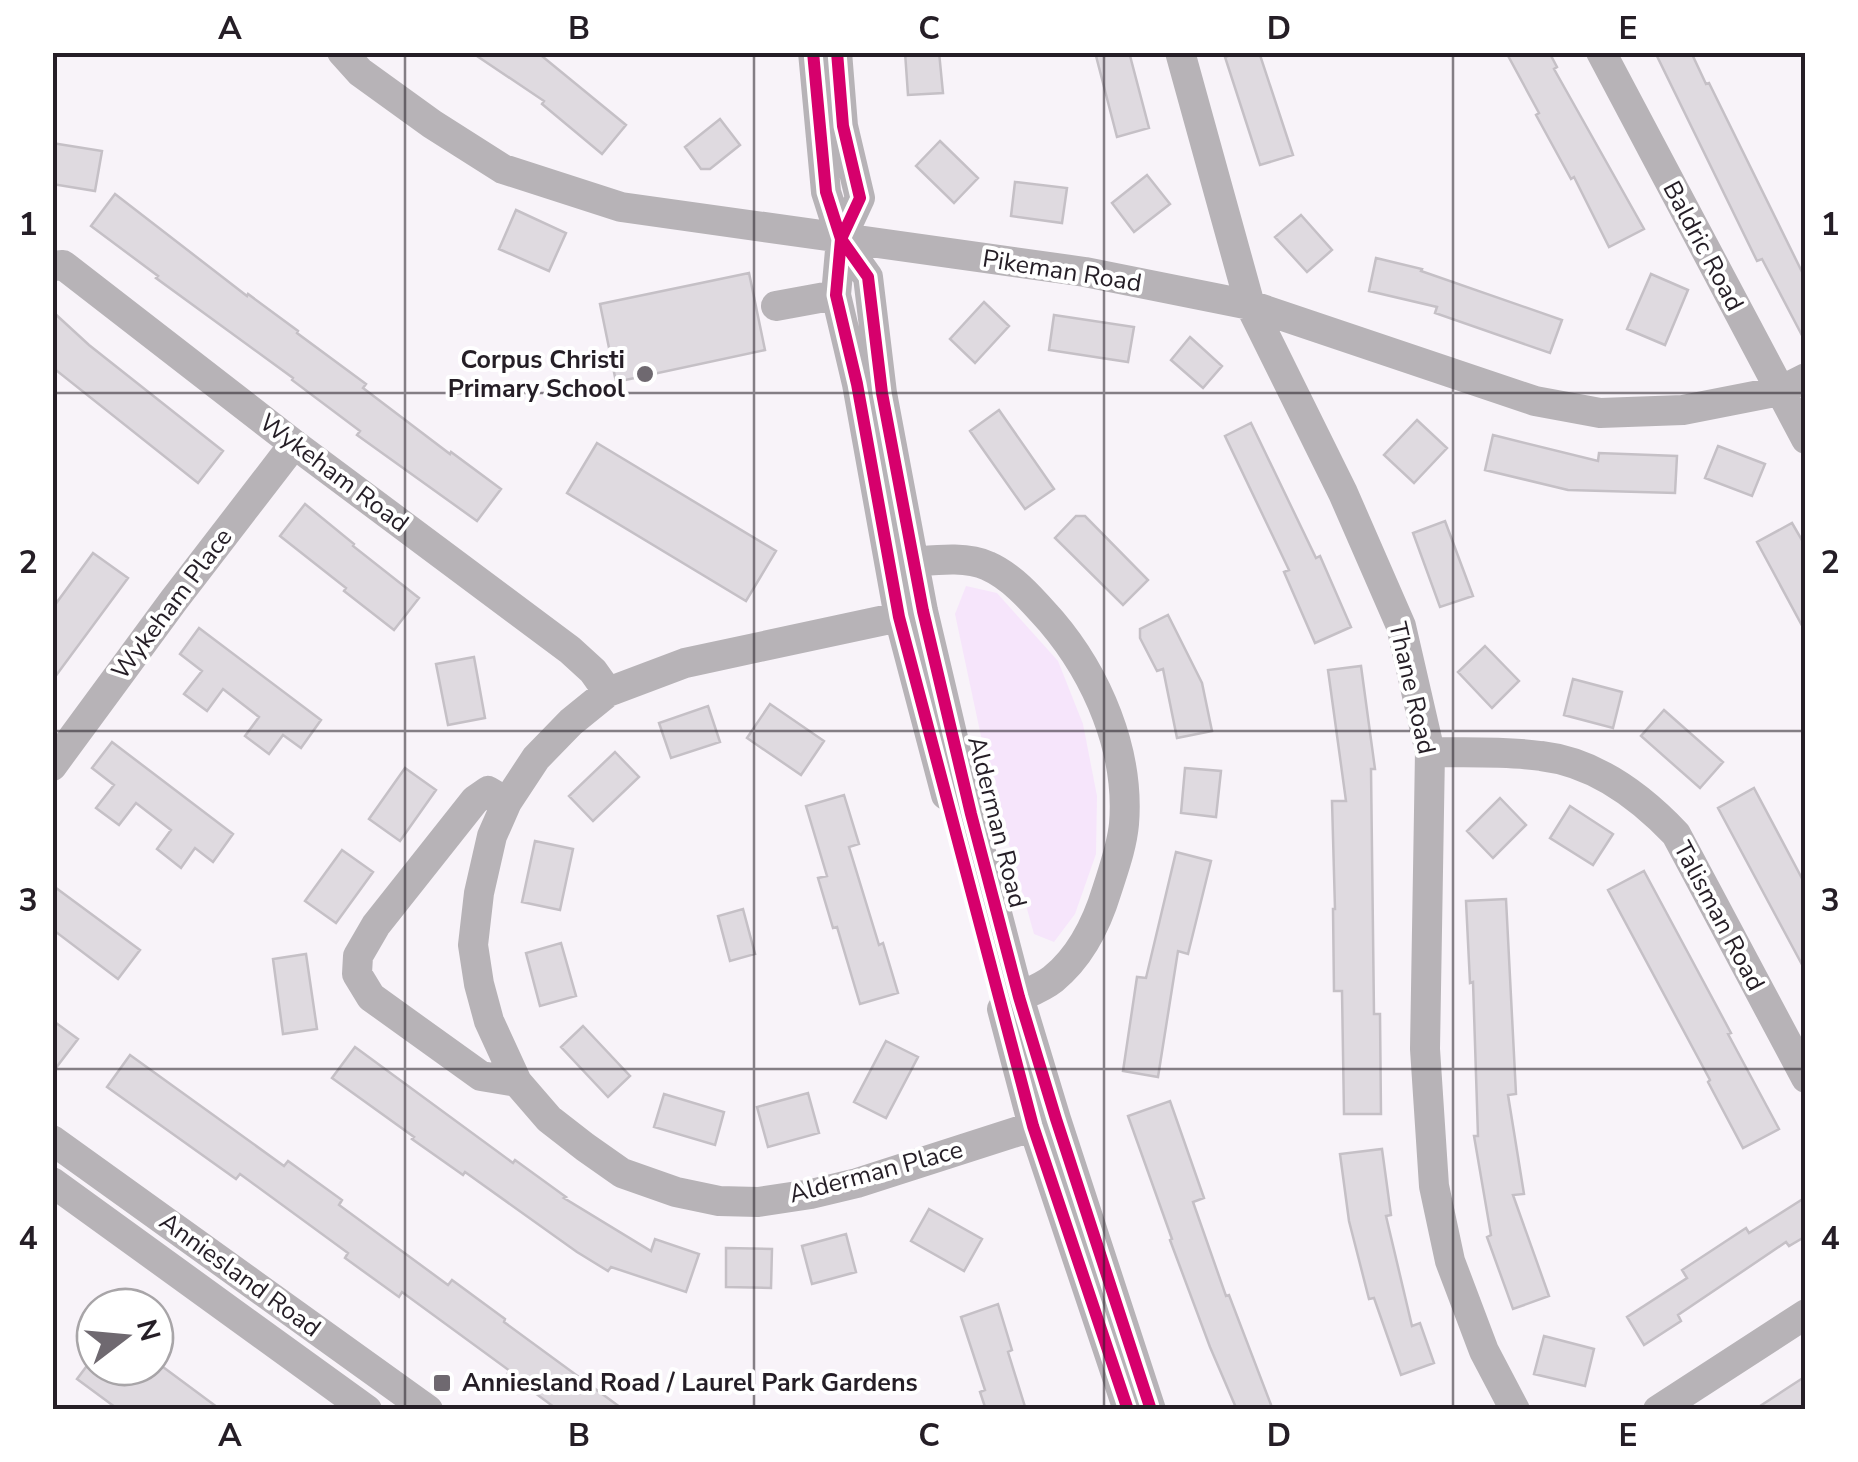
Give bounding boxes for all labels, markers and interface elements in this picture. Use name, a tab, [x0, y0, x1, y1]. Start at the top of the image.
text: A	[218, 7, 242, 50]
text: B	[568, 7, 590, 50]
text: C	[918, 7, 940, 50]
text: D	[1267, 7, 1291, 50]
text: E	[1618, 7, 1638, 50]
street label: Baldric Road	[1654, 175, 1752, 317]
text: 1	[18, 203, 38, 246]
text: 1	[1820, 203, 1840, 246]
street label: Pikeman Road	[980, 242, 1144, 300]
place label: Corpus Christi Primary School	[448, 343, 625, 406]
marker: Corpus Christi Primary School	[634, 363, 656, 385]
street label: Wykeham Road	[252, 406, 416, 540]
street label: Wykeham Place	[104, 521, 240, 687]
text: 2	[18, 541, 38, 584]
text: 2	[1820, 541, 1840, 584]
street label: Thane Road	[1380, 619, 1444, 757]
street label: Alderman Road	[959, 733, 1035, 911]
street label: Talisman Road	[1665, 835, 1773, 997]
text: 3	[18, 879, 38, 922]
text: 3	[1820, 879, 1840, 922]
street label: Alderman Place	[785, 1132, 967, 1212]
street label: Anniesland Road	[152, 1205, 328, 1345]
text: 4	[18, 1217, 38, 1260]
text: 4	[1820, 1217, 1840, 1260]
north arrow	[75, 1287, 175, 1387]
text: N	[127, 1315, 169, 1346]
place label: Anniesland Road / Laurel Park Gardens	[462, 1366, 918, 1400]
marker: Anniesland Road / Laurel Park Gardens	[431, 1372, 453, 1394]
text: A	[218, 1414, 242, 1457]
text: B	[568, 1414, 590, 1457]
text: C	[918, 1414, 940, 1457]
text: D	[1267, 1414, 1291, 1457]
text: E	[1618, 1414, 1638, 1457]

